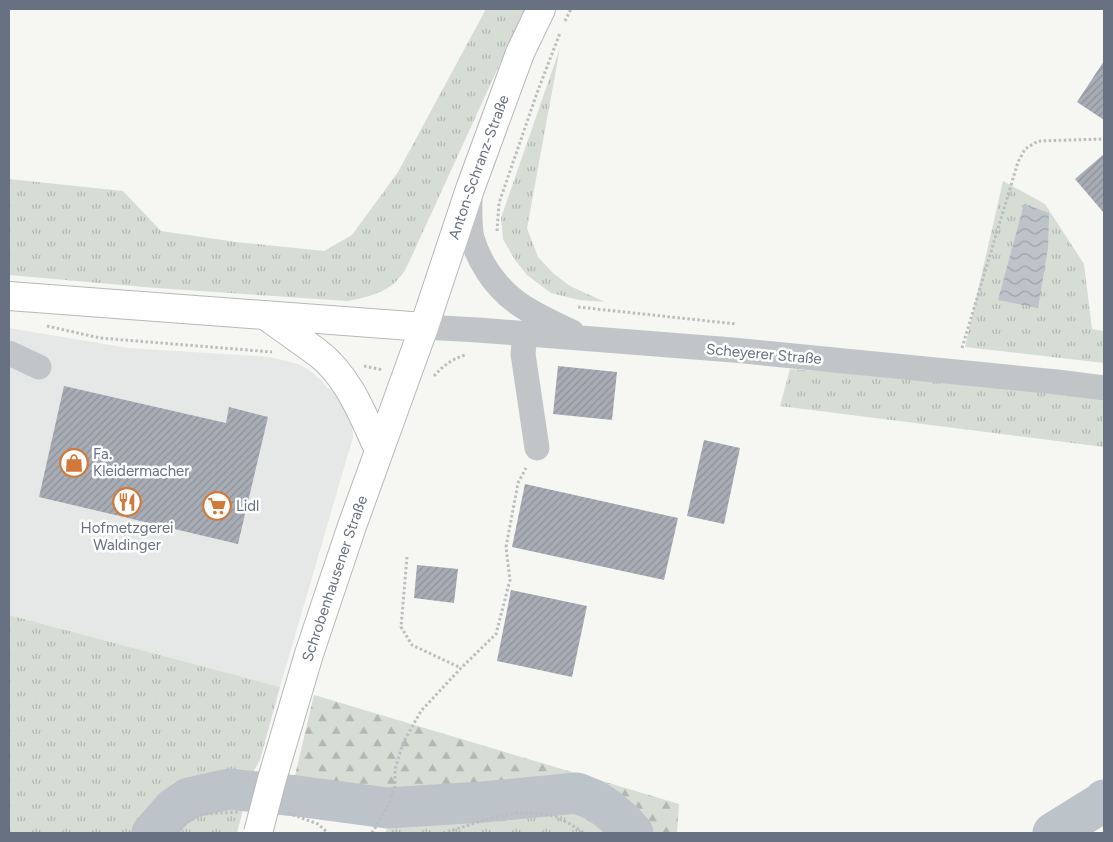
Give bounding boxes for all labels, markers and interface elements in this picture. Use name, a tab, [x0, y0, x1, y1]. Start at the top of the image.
street label: Anton-Schranz-Straße	[445, 92, 513, 242]
street label: Scheyerer Straße	[705, 340, 823, 368]
place label: Fa. Kleidermacher	[93, 445, 189, 480]
shop icon: Fa. Kleidermacher	[59, 448, 89, 478]
restaurant icon: Hofmetzgerei Waldinger	[112, 487, 142, 517]
supermarket icon: Lidl	[202, 491, 232, 521]
street label: Schrobenhausener Straße	[298, 493, 371, 664]
place label: Lidl	[236, 497, 259, 515]
place label: Hofmetzgerei Waldinger	[80, 519, 174, 554]

